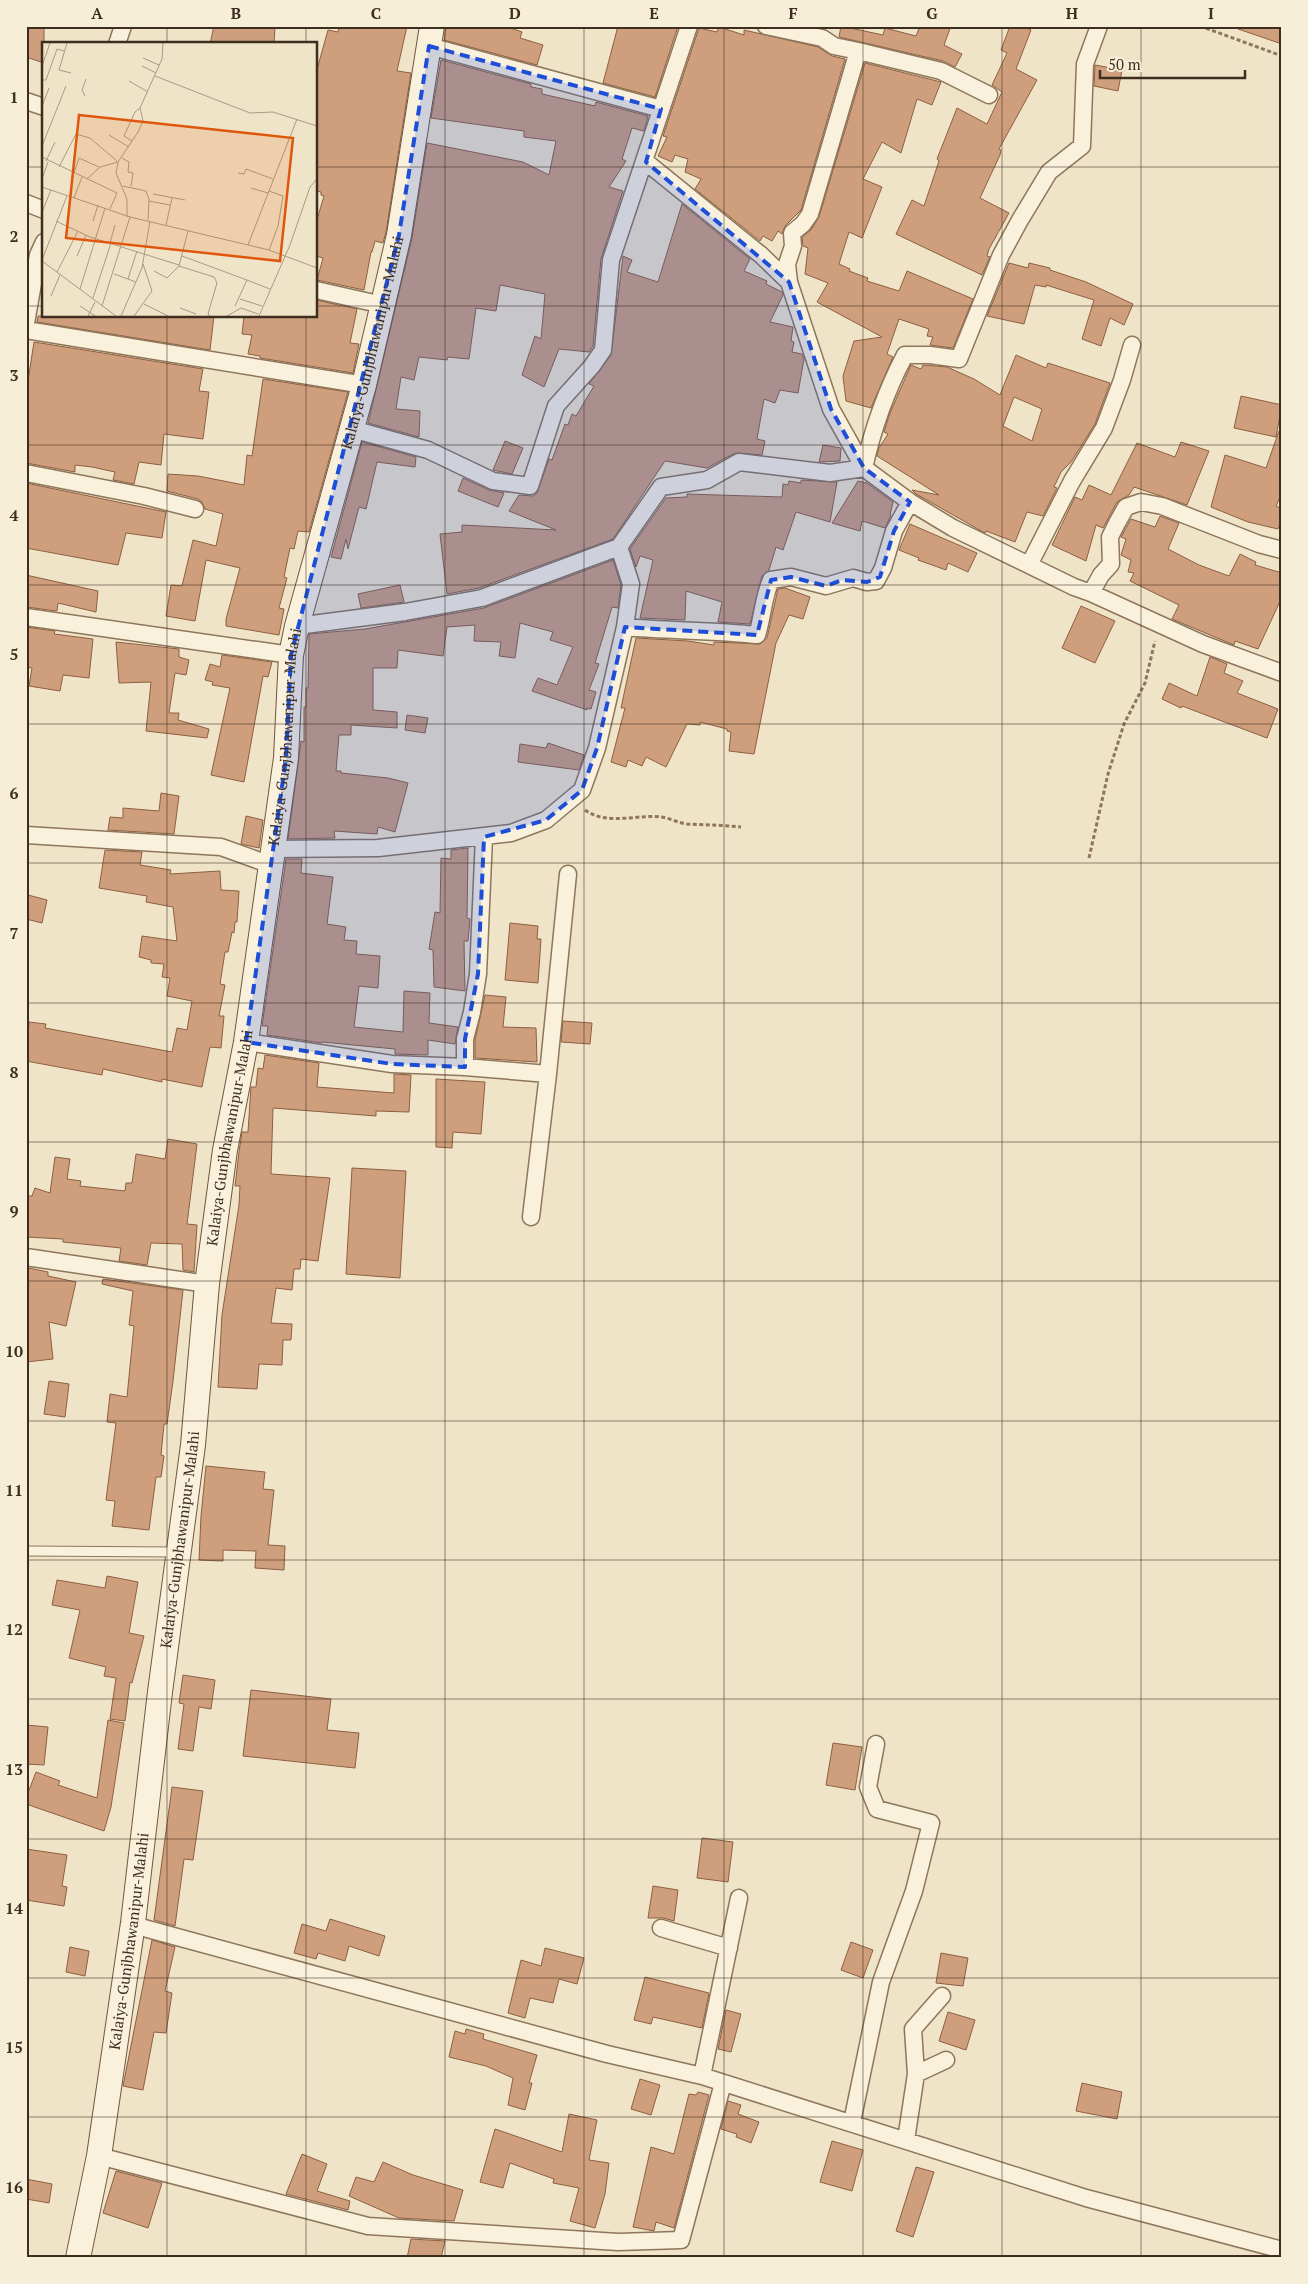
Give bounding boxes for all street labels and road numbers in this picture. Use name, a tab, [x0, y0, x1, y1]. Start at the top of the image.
street label: Kalaiya-Gunjbhawanipur-Malahi	[336, 234, 407, 451]
street label: Kalaiya-Gunjbhawanipur-Malahi	[263, 626, 305, 847]
street label: Kalaiya-Gunjbhawanipur-Malahi	[201, 1028, 257, 1247]
street label: Kalaiya-Gunjbhawanipur-Malahi	[155, 1430, 203, 1649]
street label: Kalaiya-Gunjbhawanipur-Malahi	[104, 1832, 152, 2051]

